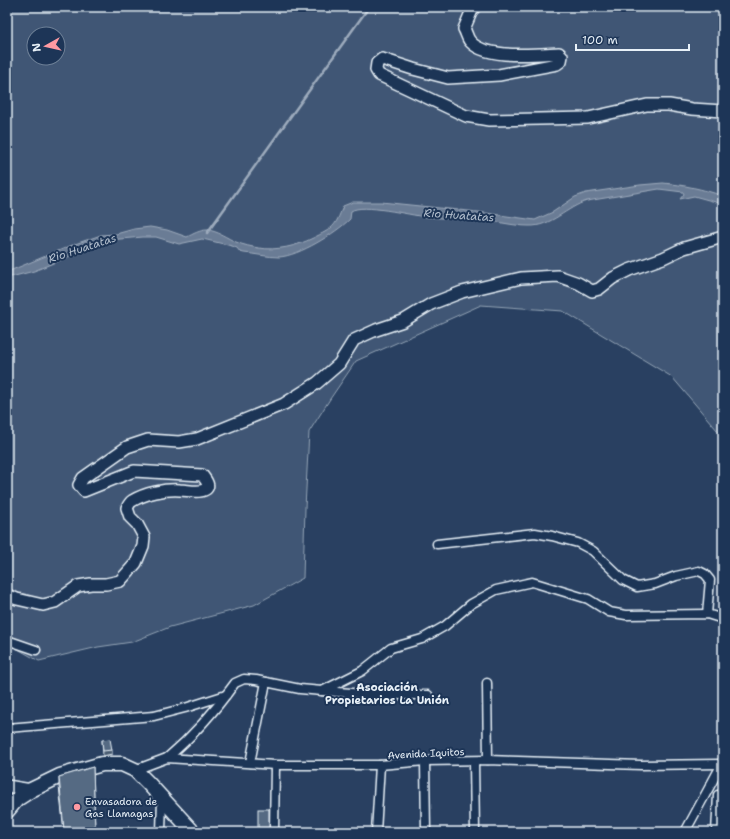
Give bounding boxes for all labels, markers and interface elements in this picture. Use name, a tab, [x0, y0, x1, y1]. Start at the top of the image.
north arrow	[26, 26, 66, 66]
scale bar	[576, 26, 689, 52]
text: 100 m	[582, 32, 618, 48]
text: N	[29, 42, 45, 53]
water label: Rio Huatatas	[423, 206, 495, 225]
water label: Rio Huatatas	[46, 230, 118, 267]
district label: Asociación Propietarios La Unión	[325, 680, 450, 708]
street label: Avenida Iquitos	[387, 745, 465, 762]
place label: Envasadora de Gas Llamagas	[85, 795, 157, 820]
marker: Envasadora de Gas Llamagas	[72, 802, 82, 812]

